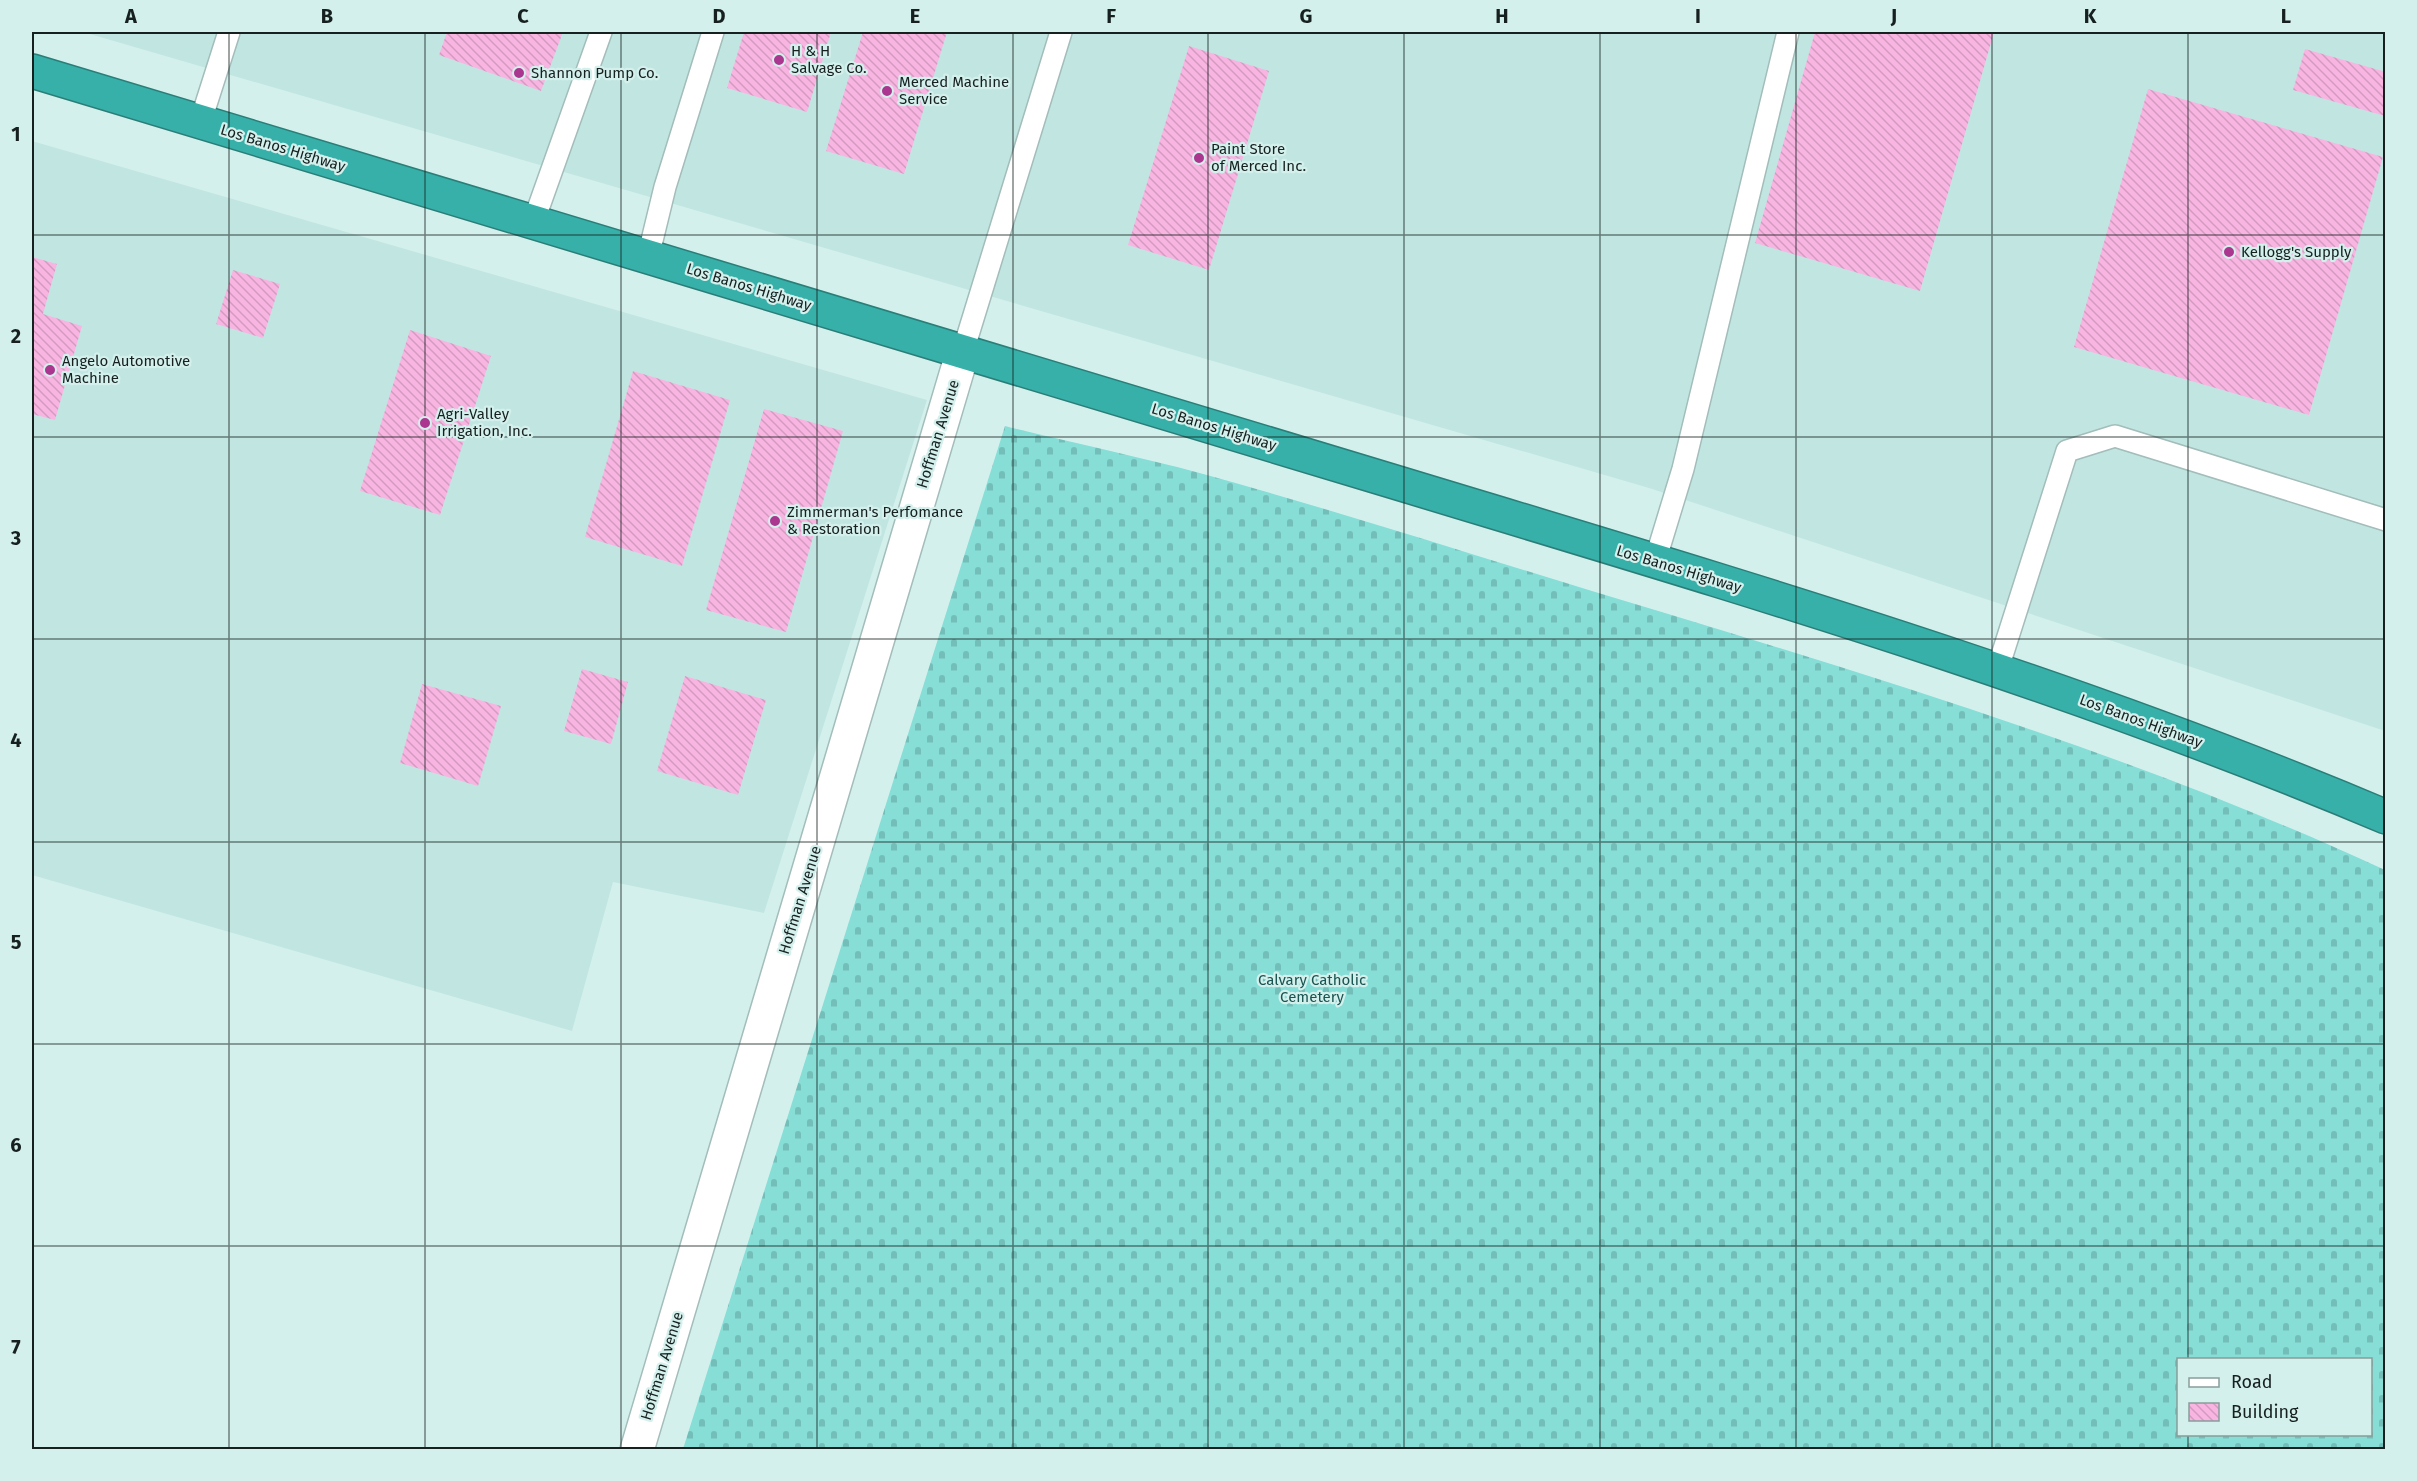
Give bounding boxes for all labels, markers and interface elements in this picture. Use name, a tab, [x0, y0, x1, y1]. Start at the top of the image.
text: A	[124, 4, 138, 28]
text: B	[321, 4, 333, 28]
text: C	[517, 4, 529, 28]
text: D	[712, 4, 726, 28]
text: E	[910, 4, 920, 28]
text: F	[1106, 4, 1116, 28]
text: G	[1300, 4, 1312, 28]
text: H	[1495, 4, 1509, 28]
text: I	[1695, 4, 1701, 28]
text: J	[1890, 4, 1897, 28]
text: K	[2084, 4, 2097, 28]
text: L	[2281, 4, 2291, 28]
place label: H & H Salvage Co.	[791, 42, 867, 77]
marker: H & H Salvage Co.	[772, 53, 786, 67]
place label: Shannon Pump Co.	[531, 64, 658, 82]
marker: Shannon Pump Co.	[512, 66, 526, 80]
place label: Merced Machine Service	[899, 73, 1009, 108]
marker: Merced Machine Service	[880, 84, 894, 98]
street label: Los Banos Highway	[218, 120, 348, 176]
text: 1	[11, 122, 21, 146]
place label: Paint Store of Merced Inc.	[1211, 140, 1306, 175]
marker: Paint Store of Merced Inc.	[1192, 151, 1206, 165]
place label: Kellogg's Supply	[2241, 243, 2352, 261]
marker: Kellogg's Supply	[2222, 245, 2236, 259]
street label: Los Banos Highway	[684, 259, 814, 315]
text: 2	[11, 324, 21, 348]
place label: Angelo Automotive Machine	[62, 352, 190, 387]
marker: Angelo Automotive Machine	[43, 363, 57, 377]
street label: Hoffman Avenue	[913, 378, 963, 490]
street label: Los Banos Highway	[1149, 399, 1279, 455]
place label: Agri-Valley Irrigation, Inc.	[437, 405, 532, 440]
marker: Agri-Valley Irrigation, Inc.	[418, 416, 432, 430]
place label: Zimmerman's Perfomance & Restoration	[787, 503, 963, 538]
marker: Zimmerman's Perfomance & Restoration	[768, 514, 782, 528]
text: 3	[10, 526, 21, 550]
street label: Los Banos Highway	[1614, 541, 1744, 597]
street label: Los Banos Highway	[2077, 690, 2206, 752]
text: 4	[10, 728, 22, 752]
street label: Hoffman Avenue	[775, 844, 825, 956]
text: 5	[11, 930, 22, 954]
park label: Calvary Catholic Cemetery	[1258, 971, 1366, 1006]
text: 6	[10, 1133, 22, 1157]
street label: Hoffman Avenue	[637, 1310, 687, 1422]
text: 7	[11, 1335, 21, 1359]
legend	[2177, 1358, 2372, 1436]
text: Road	[2231, 1371, 2273, 1393]
text: Building	[2231, 1401, 2299, 1423]

